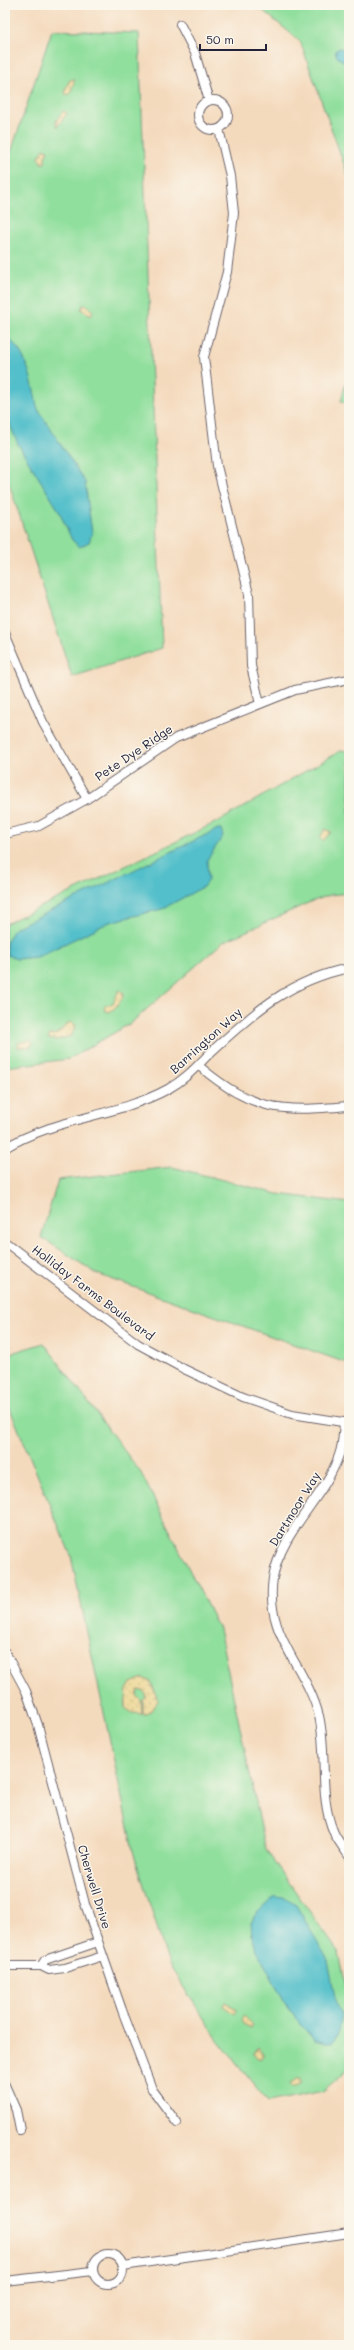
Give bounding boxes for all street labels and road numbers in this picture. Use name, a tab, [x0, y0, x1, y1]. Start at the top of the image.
street label: Pete Dye Ridge	[91, 720, 175, 784]
street label: Barrington Way	[166, 1004, 245, 1077]
street label: Holliday Farms Boulevard	[29, 1241, 158, 1344]
street label: Dartmoor Way	[265, 1468, 323, 1549]
street label: Cherwell Drive	[75, 1843, 115, 1931]

